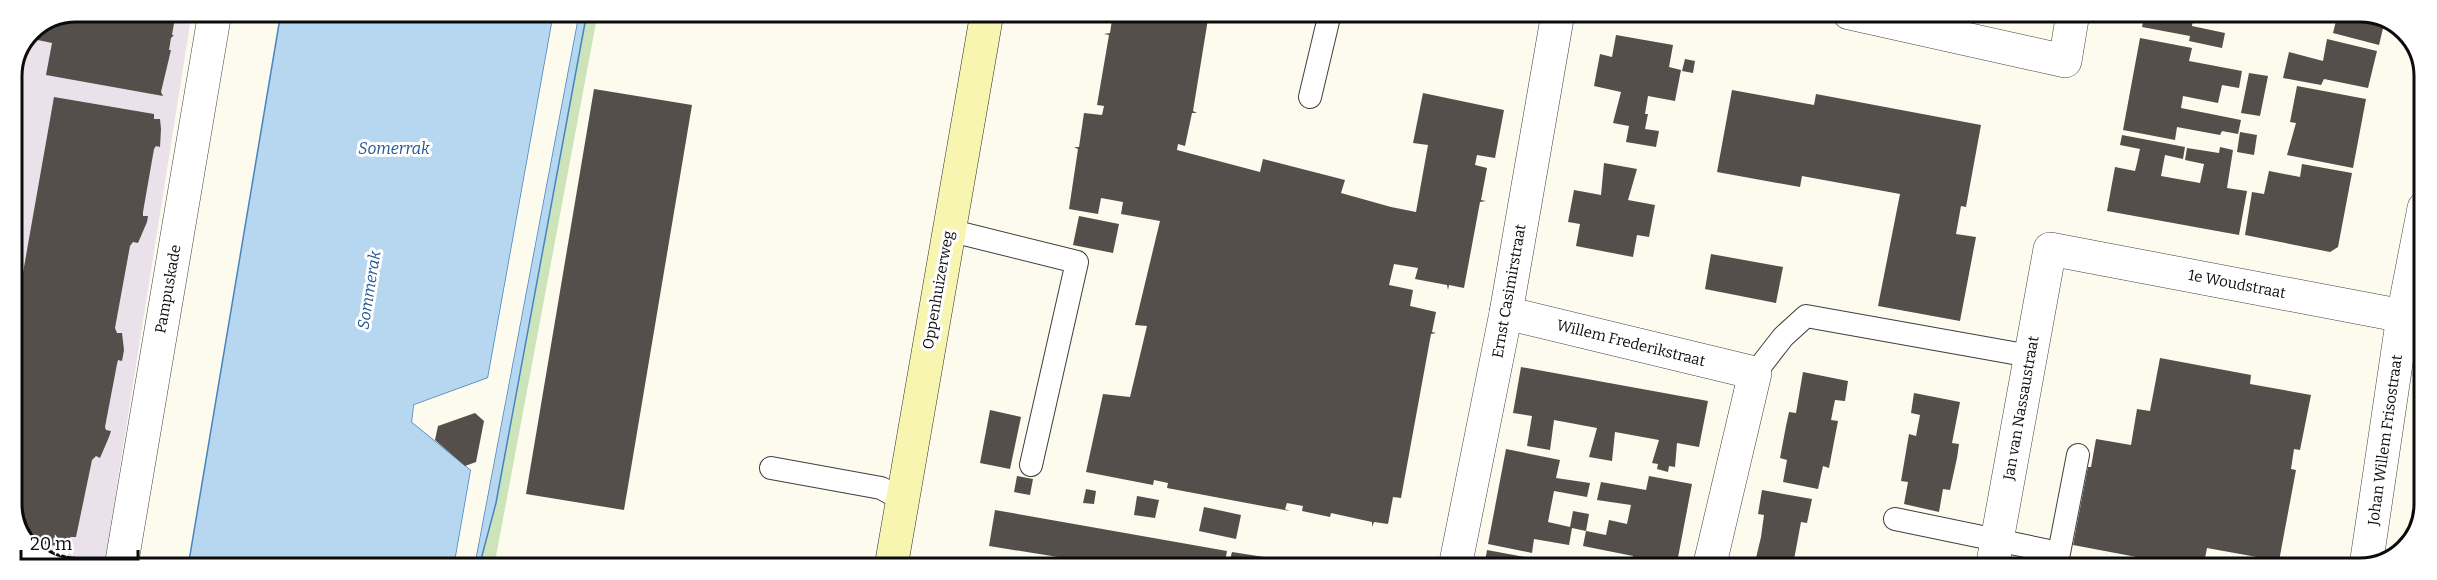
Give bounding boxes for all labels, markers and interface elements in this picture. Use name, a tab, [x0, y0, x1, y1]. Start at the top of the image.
water label: Somerrak	[358, 139, 430, 158]
street label: Ernst Casimirstraat	[1488, 222, 1530, 359]
street label: Oppenhuizerweg	[919, 229, 957, 351]
street label: Pampuskade	[151, 243, 185, 335]
water label: Sommerak	[353, 249, 385, 331]
street label: 1e Woudstraat	[2187, 266, 2288, 302]
street label: Willem Frederikstraat	[1555, 316, 1708, 370]
street label: Jan van Nassaustraat	[1999, 334, 2043, 482]
street label: Johan Willem Frisostraat	[2364, 353, 2406, 528]
scale bar	[21, 523, 138, 561]
text: 20 m	[30, 533, 72, 555]

